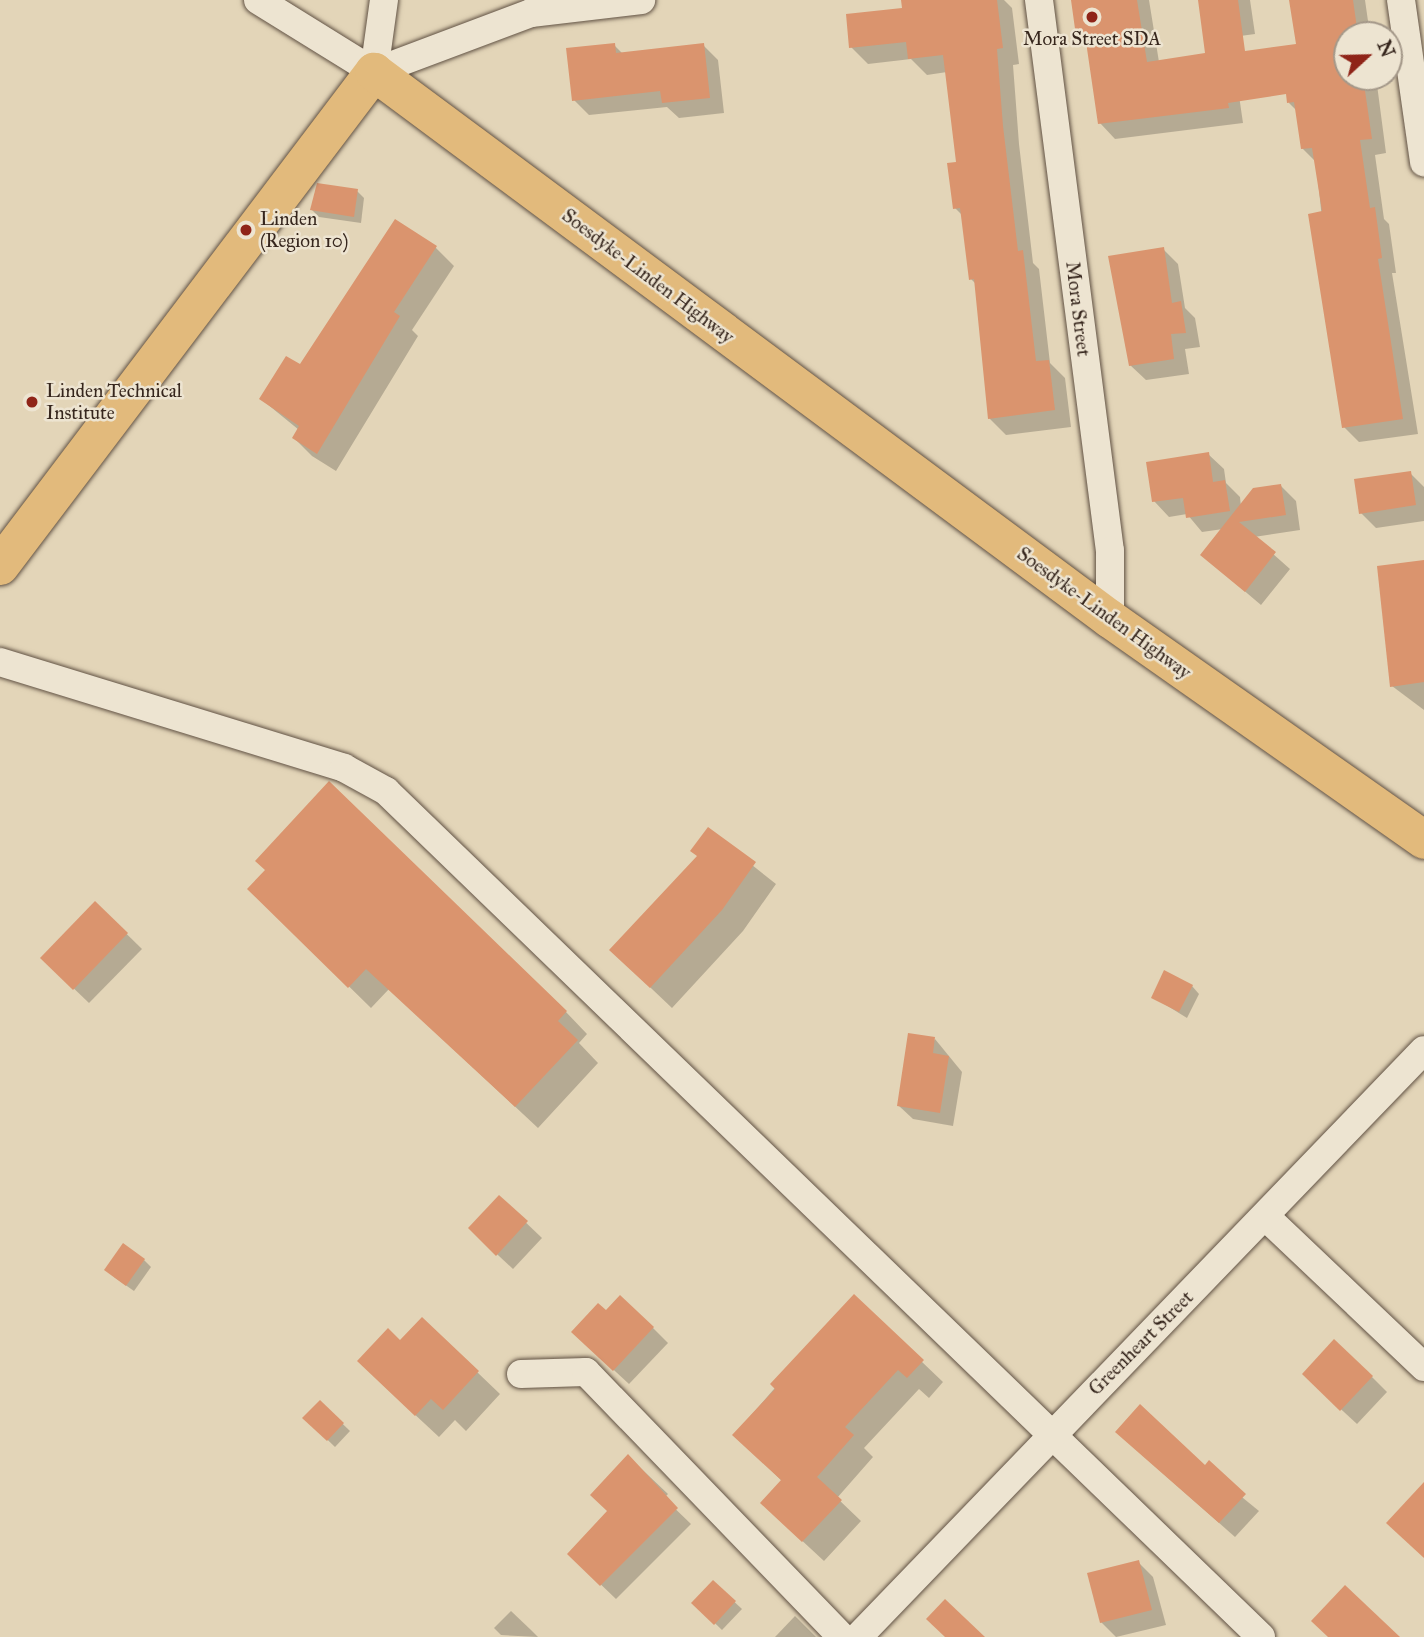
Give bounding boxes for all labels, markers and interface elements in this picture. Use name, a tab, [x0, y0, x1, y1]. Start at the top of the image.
marker: Mora Street SDA	[1084, 9, 1100, 25]
north arrow	[1333, 21, 1403, 91]
place label: Mora Street SDA	[1023, 28, 1161, 50]
text: N	[1372, 37, 1400, 60]
street label: Soesdyke-Linden Highway	[558, 204, 738, 348]
place label: Linden (Region 10)	[260, 208, 348, 252]
marker: Linden (Region 10)	[238, 222, 254, 238]
street label: Mora Street	[1061, 260, 1095, 358]
place label: Linden Technical Institute	[46, 380, 182, 424]
marker: Linden Technical Institute	[24, 394, 40, 410]
street label: Soesdyke-Linden Highway	[1013, 542, 1195, 684]
street label: Greenheart Street	[1084, 1286, 1198, 1400]

